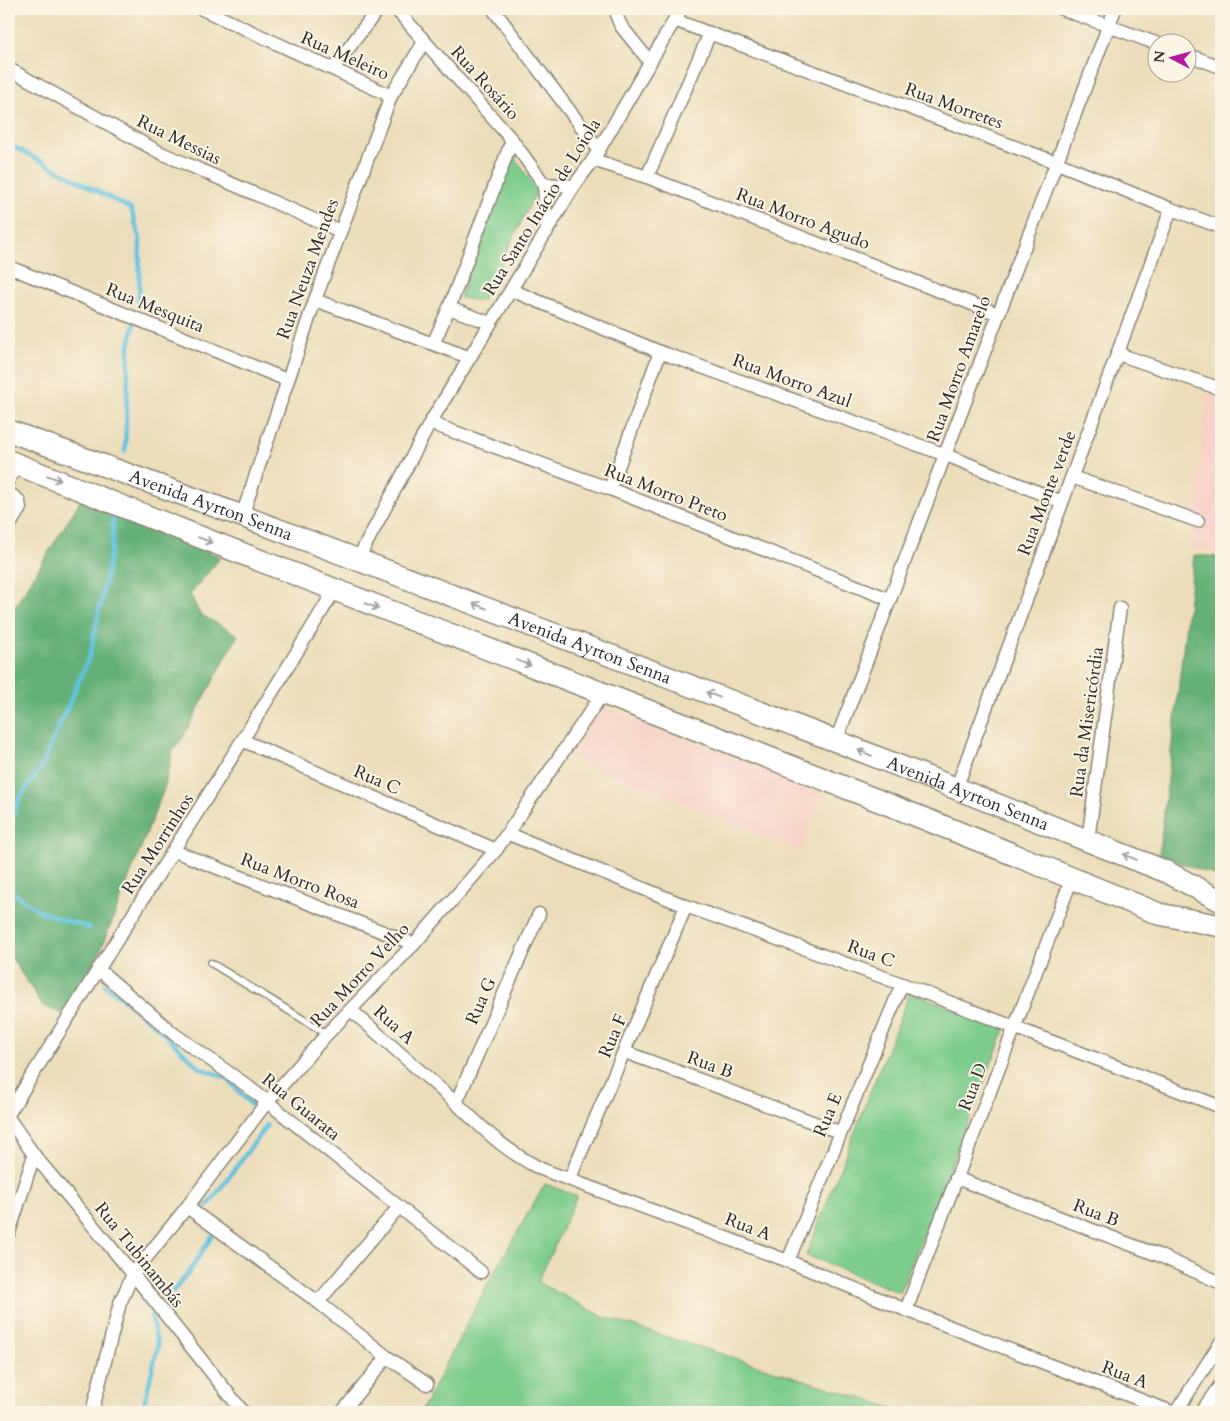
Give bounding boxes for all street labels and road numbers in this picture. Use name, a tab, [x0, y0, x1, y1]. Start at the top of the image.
street label: Rua Meleiro	[297, 25, 393, 87]
street label: Rua Rosário	[445, 40, 525, 126]
street label: Rua Morretes	[901, 77, 1007, 135]
street label: Rua Messias	[133, 109, 225, 171]
street label: Rua Santo Inácio de Loiola	[477, 113, 607, 300]
street label: Rua Morro Agudo	[732, 182, 874, 256]
street label: Rua Neuza Mendes	[271, 195, 345, 343]
street label: Rua Mesquita	[102, 277, 208, 339]
street label: Rua Morro Amarelo	[921, 292, 997, 446]
street label: Rua Morro Azul	[729, 348, 855, 414]
street label: Rua Monte verde	[1012, 427, 1082, 559]
street label: Rua Morro Preto	[601, 458, 731, 528]
street label: Avenida Ayrton Senna	[126, 463, 296, 547]
street label: Avenida Ayrton Senna	[505, 606, 675, 690]
street label: Rua da Misericórdia	[1064, 645, 1110, 799]
street label: Avenida Ayrton Senna	[883, 750, 1053, 837]
street label: Rua C	[350, 759, 405, 801]
street label: Rua Morrinhos	[116, 789, 200, 899]
street label: Rua Morro Rosa	[237, 847, 363, 915]
street label: Rua Morro Velho	[305, 917, 415, 1033]
street label: Rua C	[844, 934, 898, 974]
street label: Rua G	[460, 973, 502, 1029]
street label: Rua A	[368, 1000, 420, 1050]
street label: Rua F	[593, 1010, 633, 1062]
street label: Rua B	[684, 1045, 736, 1085]
street label: Rua D	[952, 1059, 994, 1115]
street label: Rua Guarata	[256, 1067, 346, 1147]
street label: Rua E	[807, 1089, 849, 1141]
street label: Rua B	[1069, 1193, 1123, 1233]
street label: Rua Tubinambás	[89, 1197, 189, 1313]
street label: Rua A	[721, 1207, 775, 1247]
street label: Rua A	[1098, 1355, 1152, 1395]

